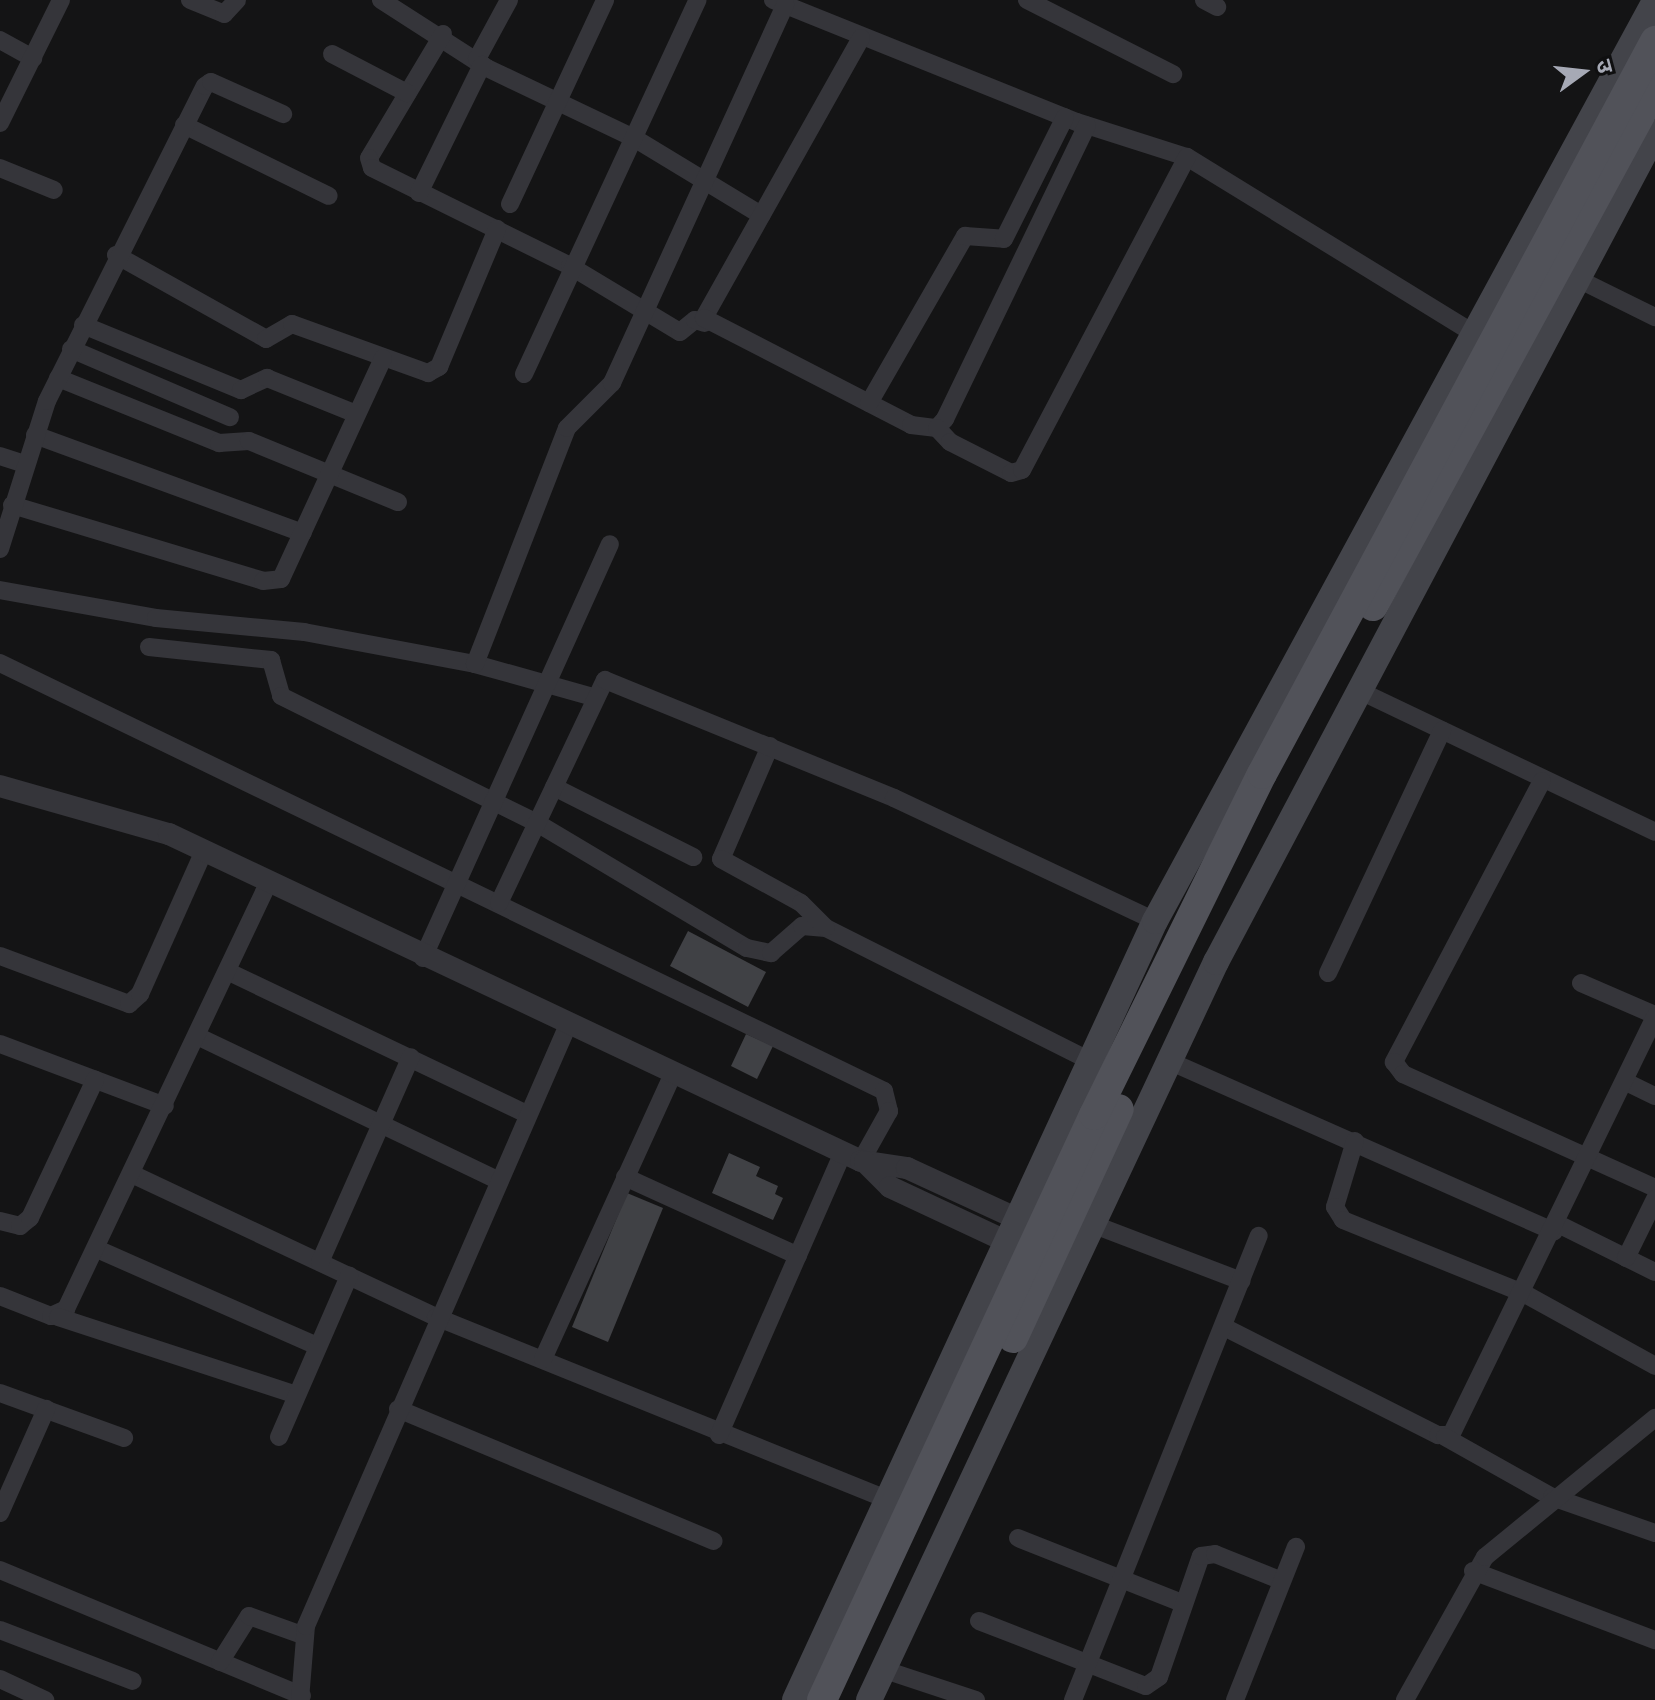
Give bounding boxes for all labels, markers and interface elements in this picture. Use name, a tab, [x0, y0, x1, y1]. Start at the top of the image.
north arrow	[1543, 32, 1623, 112]
text: उ	[1592, 56, 1620, 75]

